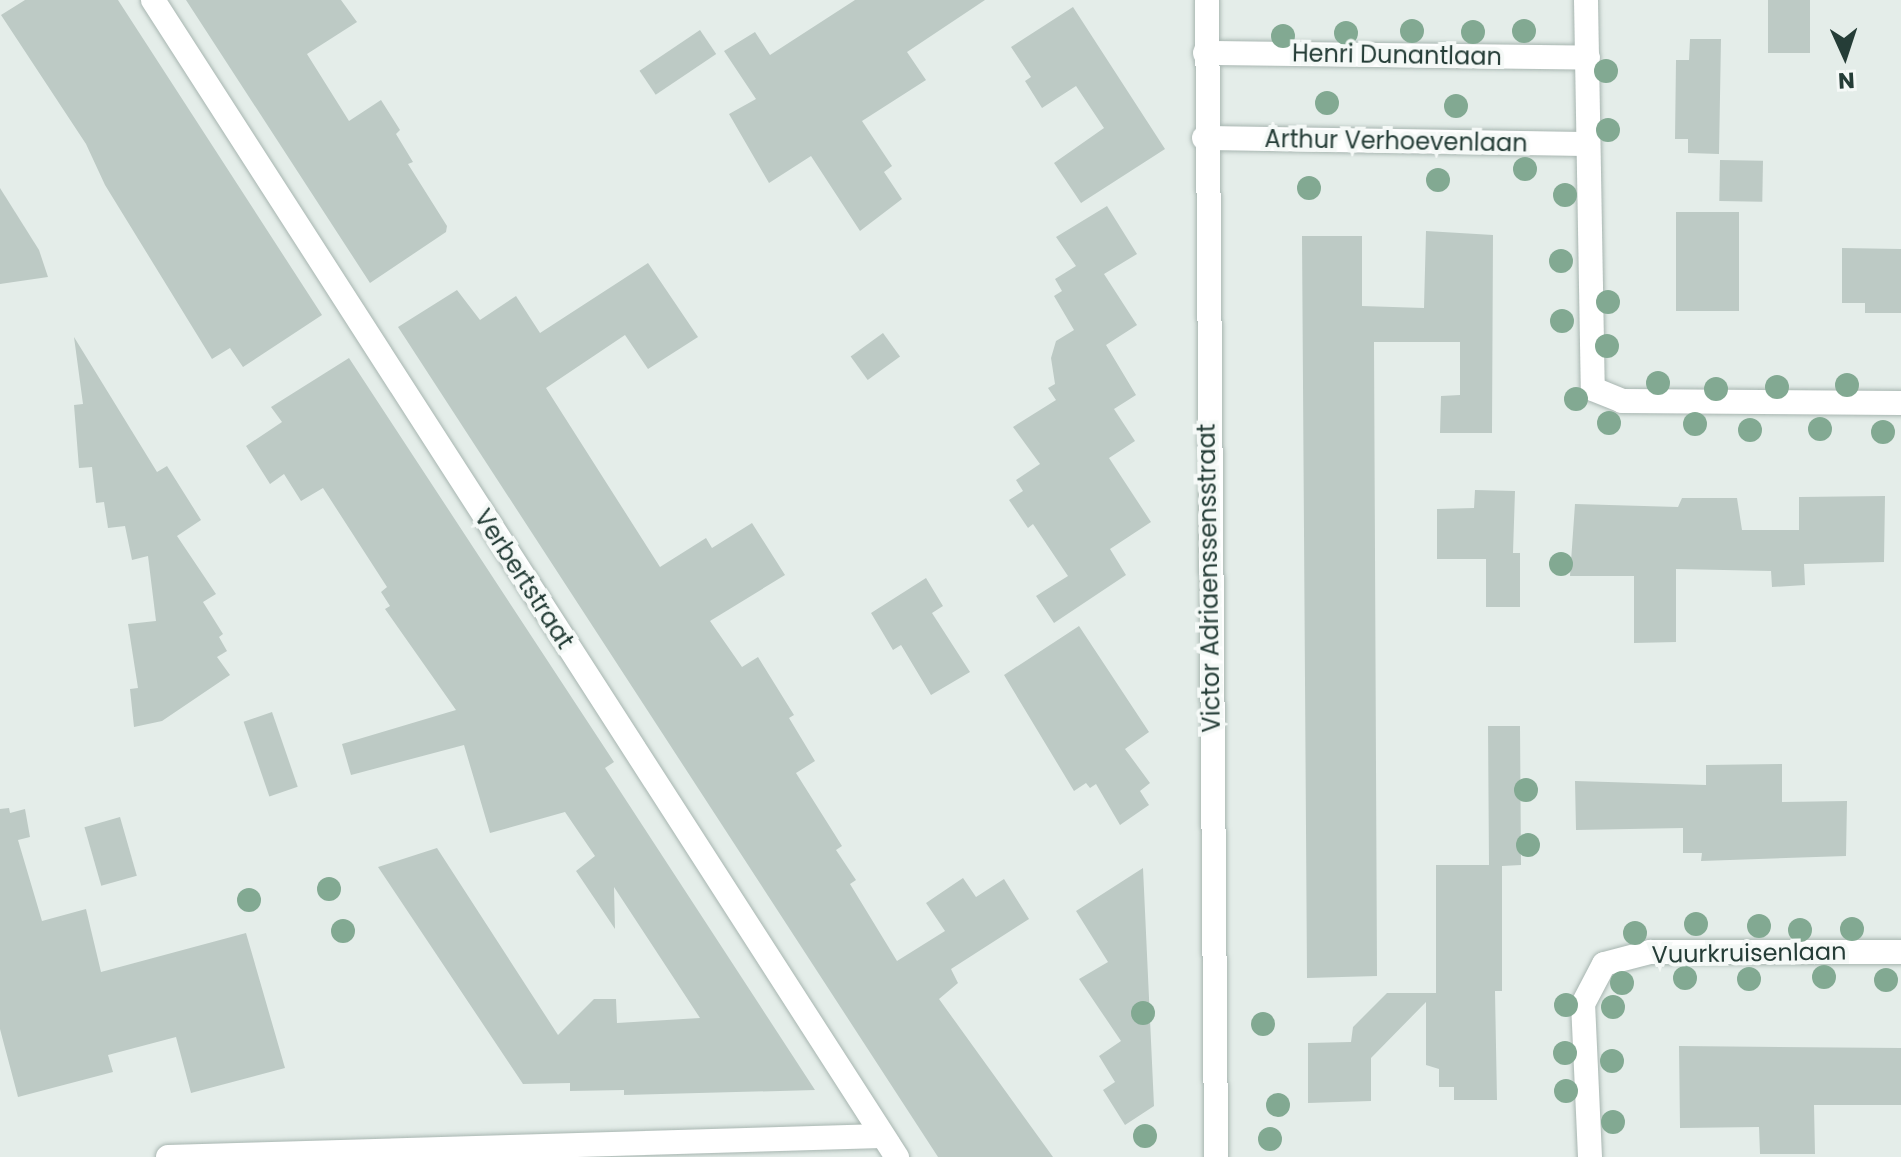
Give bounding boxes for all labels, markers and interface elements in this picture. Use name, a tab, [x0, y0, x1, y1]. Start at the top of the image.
north arrow	[1805, 16, 1885, 96]
street label: Henri Dunantlaan	[1292, 39, 1502, 71]
text: N	[1837, 65, 1855, 96]
street label: Arthur Verhoevenlaan	[1264, 124, 1528, 158]
street label: Victor Adriaenssensstraat	[1192, 423, 1226, 733]
street label: Verbertstraat	[468, 504, 580, 654]
street label: Vuurkruisenlaan	[1651, 937, 1847, 969]

